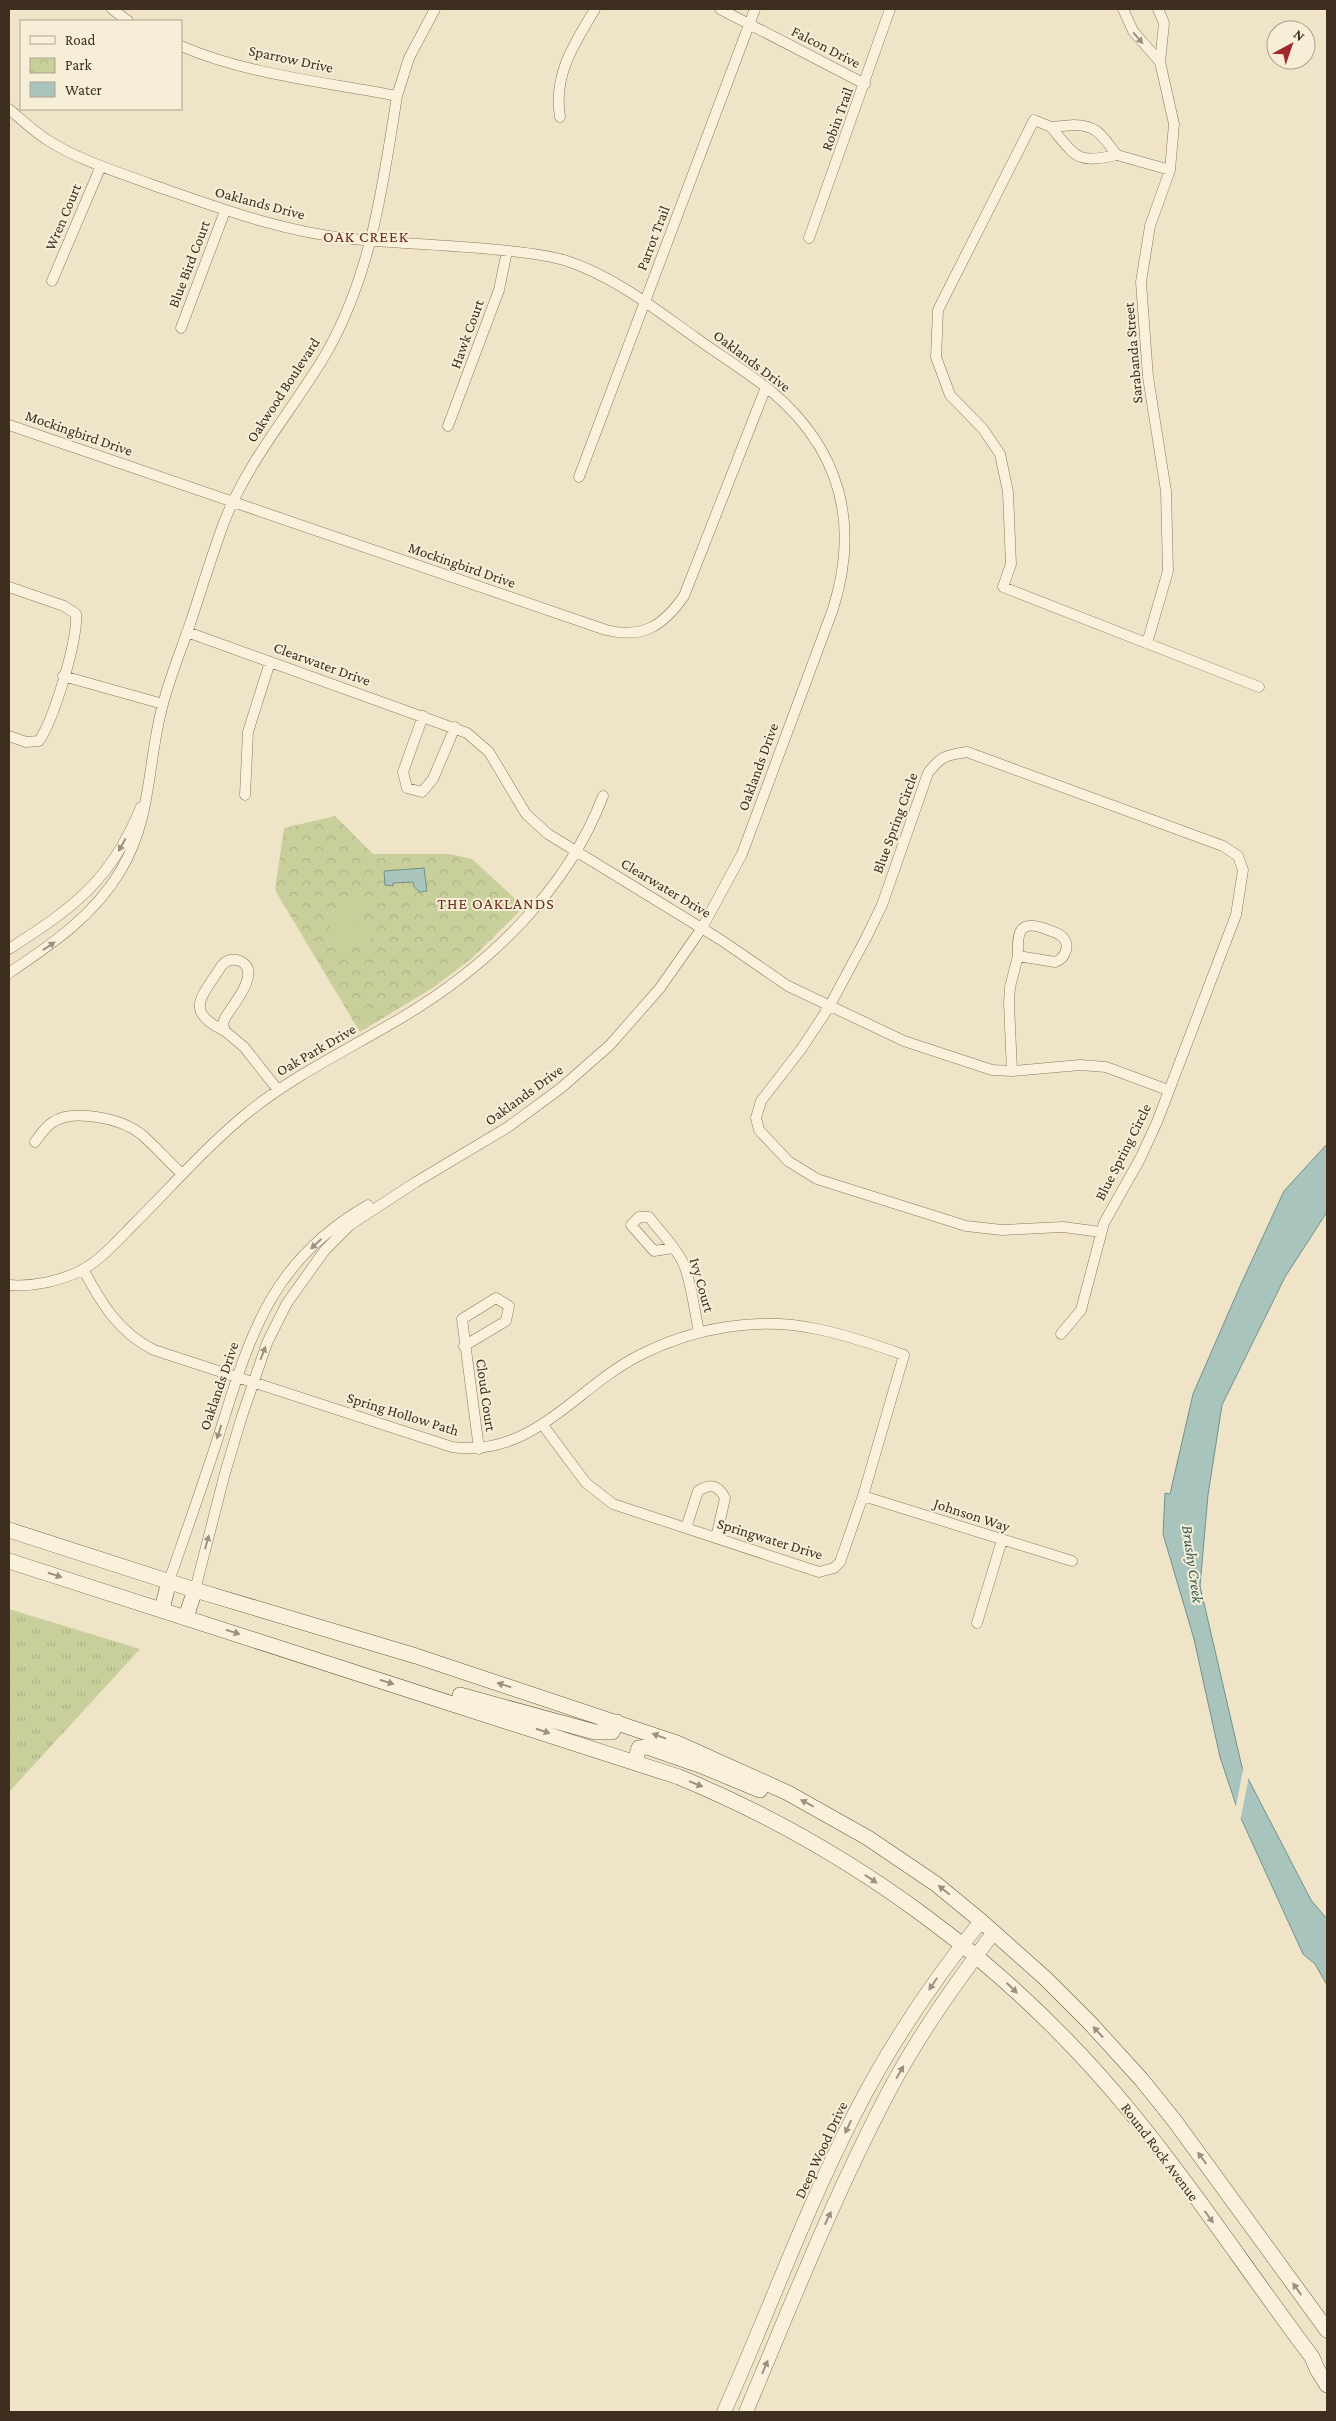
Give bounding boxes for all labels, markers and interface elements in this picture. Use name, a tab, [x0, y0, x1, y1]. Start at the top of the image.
legend	[20, 20, 182, 110]
north arrow	[1266, 20, 1316, 70]
street label: Falcon Drive	[789, 23, 863, 71]
text: N	[1291, 26, 1309, 45]
one-way arrow	[1133, 31, 1144, 44]
text: Road	[65, 32, 96, 48]
street label: Sparrow Drive	[247, 42, 335, 77]
text: Park	[65, 57, 92, 73]
text: Water	[65, 82, 102, 98]
street label: Robin Trail	[818, 85, 856, 153]
street label: Wren Court	[42, 180, 85, 253]
street label: Oaklands Drive	[213, 183, 307, 223]
street label: Parrot Trail	[633, 203, 673, 273]
street label: Blue Bird Court	[165, 217, 213, 310]
district label: OAK CREEK	[323, 228, 409, 245]
street label: Hawk Court	[447, 296, 487, 371]
street label: Sarabanda Street	[1121, 301, 1145, 404]
street label: Oaklands Drive	[710, 327, 794, 395]
street label: Oakwood Boulevard	[243, 335, 323, 445]
street label: Mockingbird Drive	[23, 407, 135, 460]
street label: Mockingbird Drive	[406, 539, 518, 592]
street label: Clearwater Drive	[271, 639, 373, 689]
street label: Oaklands Drive	[735, 721, 781, 813]
street label: Blue Spring Circle	[869, 770, 922, 876]
one-way arrow	[118, 838, 126, 853]
street label: Clearwater Drive	[618, 855, 714, 921]
district label: THE OAKLANDS	[437, 895, 555, 912]
one-way arrow	[43, 941, 56, 951]
street label: Oak Park Drive	[273, 1021, 359, 1079]
street label: Oaklands Drive	[482, 1061, 566, 1129]
street label: Blue Spring Circle	[1092, 1101, 1155, 1203]
one-way arrow	[310, 1238, 322, 1250]
street label: Ivy Court	[686, 1256, 718, 1315]
street label: Oaklands Drive	[196, 1339, 242, 1432]
one-way arrow	[259, 1345, 267, 1360]
street label: Cloud Court	[473, 1358, 499, 1433]
street label: Spring Hollow Path	[345, 1389, 461, 1440]
one-way arrow	[215, 1425, 223, 1440]
street label: Johnson Way	[930, 1495, 1012, 1536]
street label: Springwater Drive	[715, 1515, 825, 1564]
water label: Brushy Creek	[1178, 1524, 1207, 1605]
one-way arrow	[203, 1535, 211, 1550]
one-way arrow	[48, 1572, 63, 1580]
one-way arrow	[225, 1629, 240, 1636]
one-way arrow	[380, 1678, 395, 1686]
one-way arrow	[497, 1680, 512, 1688]
one-way arrow	[535, 1728, 550, 1736]
one-way arrow	[651, 1732, 666, 1739]
one-way arrow	[689, 1780, 703, 1788]
one-way arrow	[799, 1799, 814, 1807]
one-way arrow	[865, 1874, 878, 1883]
one-way arrow	[938, 1884, 950, 1896]
one-way arrow	[928, 1977, 938, 1991]
one-way arrow	[1006, 1982, 1018, 1994]
one-way arrow	[1092, 2027, 1104, 2039]
one-way arrow	[896, 2065, 905, 2078]
street label: Deep Wood Drive	[792, 2099, 852, 2201]
street label: Round Rock Avenue	[1118, 2100, 1202, 2204]
one-way arrow	[844, 2120, 852, 2134]
one-way arrow	[1197, 2151, 1207, 2164]
one-way arrow	[824, 2210, 833, 2225]
one-way arrow	[1204, 2210, 1214, 2224]
one-way arrow	[1292, 2282, 1302, 2296]
one-way arrow	[762, 2360, 770, 2374]

